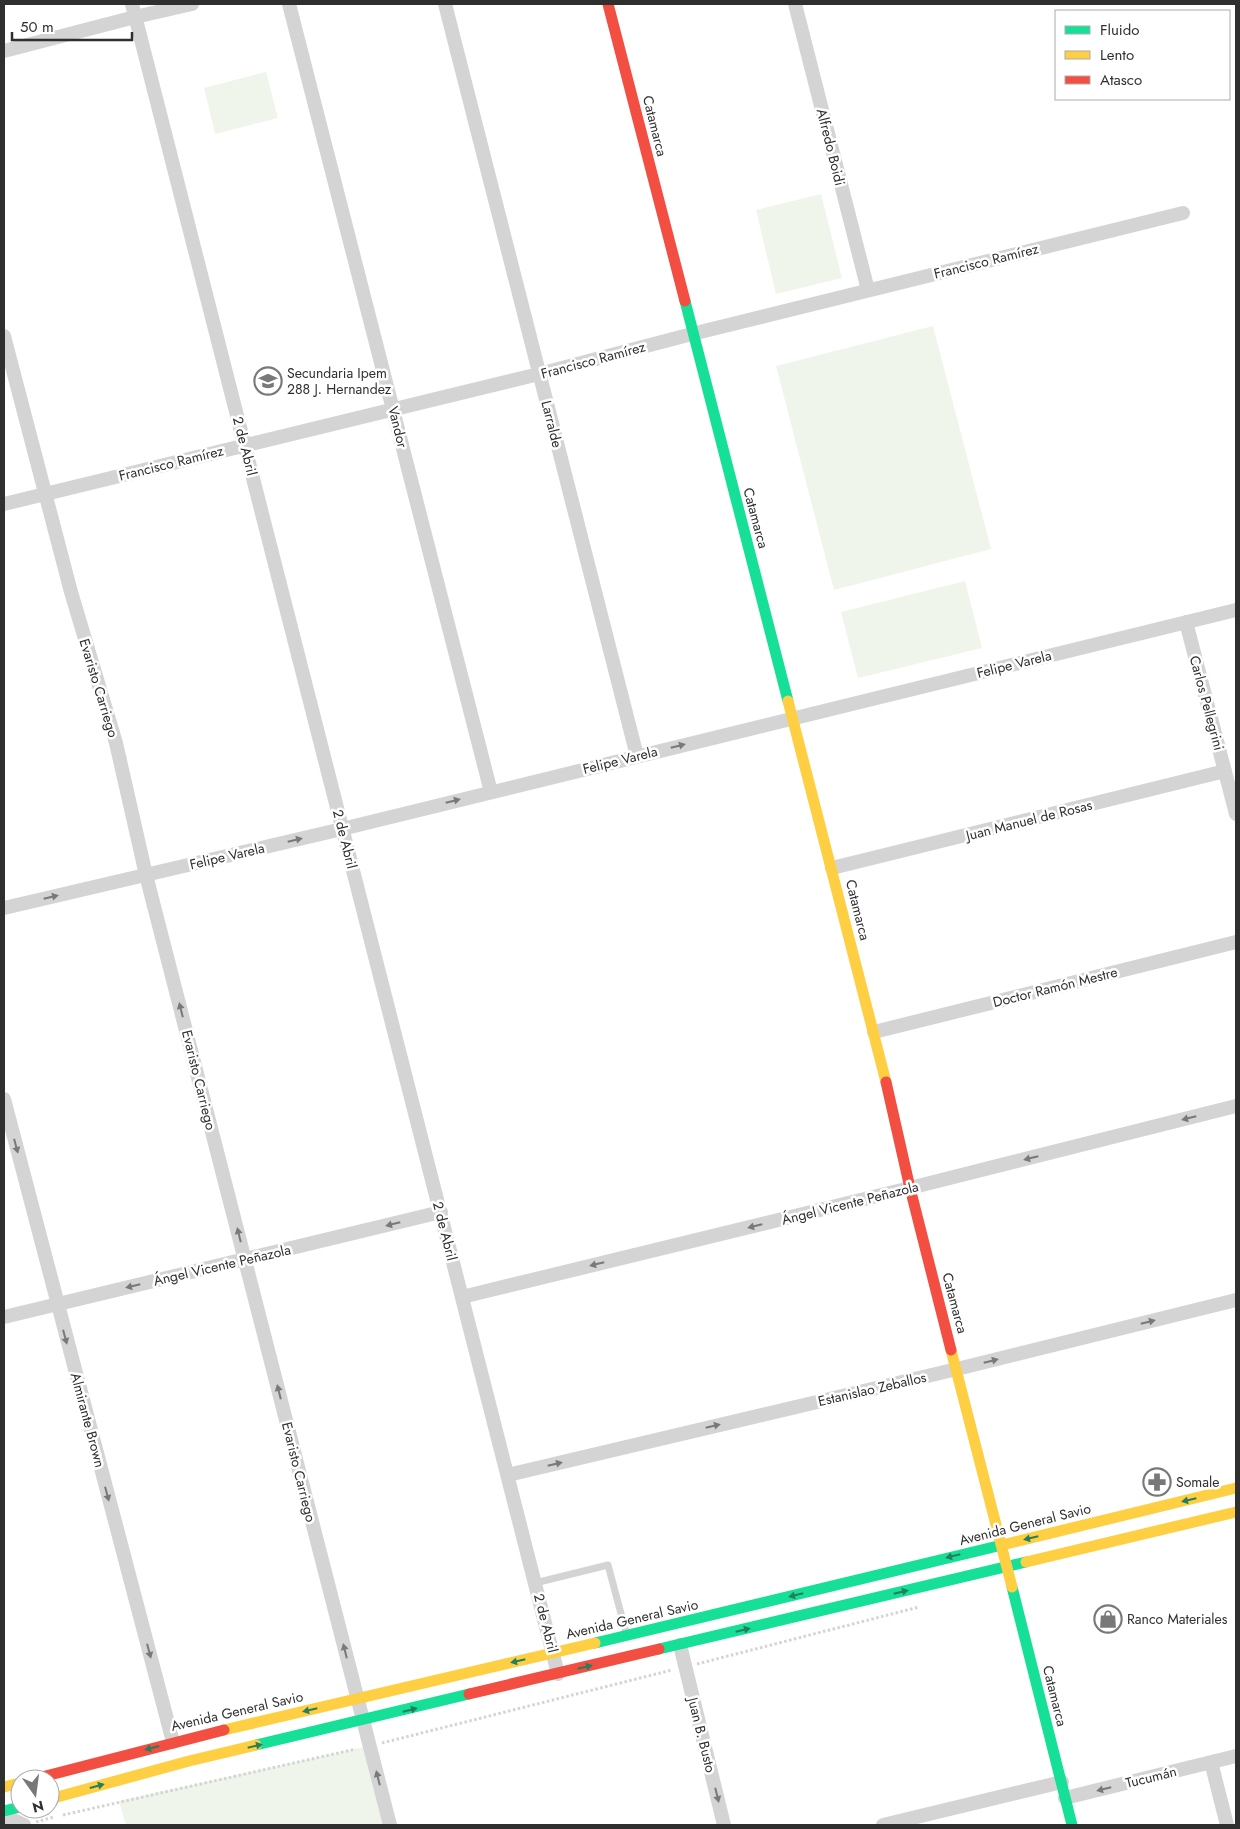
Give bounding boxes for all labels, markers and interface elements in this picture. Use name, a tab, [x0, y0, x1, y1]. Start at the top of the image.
scale bar	[12, 10, 132, 42]
legend	[1055, 10, 1230, 100]
text: 50 m	[20, 16, 54, 38]
text: Fluido	[1100, 19, 1139, 41]
text: Lento	[1100, 44, 1134, 66]
text: Atasco	[1100, 69, 1142, 91]
street label: Catamarca	[638, 93, 672, 159]
street label: Alfredo Boidi	[812, 106, 850, 188]
street label: Francisco Ramírez	[932, 238, 1041, 284]
street label: Francisco Ramírez	[539, 336, 648, 384]
place label: Secundaria Ipem 288 J. Hernandez	[287, 363, 392, 399]
school or university icon: Secundaria Ipem 288 J. Hernandez	[253, 366, 283, 396]
street label: Larralde	[537, 398, 567, 450]
street label: Vandor	[383, 404, 413, 450]
street label: 2 de Abril	[228, 414, 262, 478]
street label: Francisco Ramírez	[117, 440, 226, 486]
street label: Catamarca	[738, 485, 774, 551]
street label: Evaristo Carriego	[74, 636, 124, 740]
street label: Felipe Varela	[975, 645, 1053, 683]
street label: Carlos Pellegrini	[1185, 653, 1229, 753]
street label: Felipe Varela	[581, 741, 659, 779]
one-way arrow	[671, 742, 686, 750]
street label: Juan Manuel de Rosas	[962, 795, 1094, 846]
one-way arrow	[445, 797, 460, 805]
street label: 2 de Abril	[328, 807, 362, 871]
one-way arrow	[287, 836, 302, 844]
street label: Felipe Varela	[188, 838, 266, 874]
street label: Catamarca	[841, 877, 875, 943]
one-way arrow	[44, 893, 59, 901]
street label: Doctor Ramón Mestre	[991, 962, 1119, 1012]
one-way arrow	[177, 1002, 185, 1017]
street label: Evaristo Carriego	[177, 1028, 221, 1132]
one-way arrow	[1181, 1114, 1196, 1122]
one-way arrow	[12, 1138, 20, 1153]
one-way arrow	[1024, 1154, 1039, 1162]
street label: Ángel Vicente Peñazola	[779, 1176, 921, 1230]
street label: 2 de Abril	[428, 1199, 462, 1263]
one-way arrow	[386, 1220, 401, 1228]
one-way arrow	[747, 1222, 762, 1230]
one-way arrow	[234, 1227, 242, 1242]
street label: Ángel Vicente Peñazola	[151, 1239, 293, 1291]
one-way arrow	[589, 1260, 604, 1268]
street label: Catamarca	[937, 1270, 973, 1336]
one-way arrow	[125, 1282, 140, 1290]
one-way arrow	[1141, 1317, 1156, 1325]
one-way arrow	[62, 1330, 70, 1345]
one-way arrow	[983, 1356, 998, 1364]
street label: Estanislao Zeballos	[816, 1367, 929, 1411]
street label: Almirante Brown	[66, 1370, 110, 1470]
one-way arrow	[275, 1385, 283, 1400]
street label: Evaristo Carriego	[277, 1420, 321, 1524]
one-way arrow	[706, 1422, 721, 1430]
one-way arrow	[548, 1460, 563, 1468]
pharmacy icon: Somale	[1142, 1467, 1172, 1497]
place label: Somale	[1176, 1472, 1219, 1492]
one-way arrow	[103, 1487, 111, 1502]
one-way arrow	[1181, 1496, 1196, 1504]
street label: Avenida General Savio	[957, 1498, 1093, 1550]
one-way arrow	[1023, 1534, 1038, 1542]
one-way arrow	[946, 1552, 961, 1560]
one-way arrow	[894, 1588, 909, 1596]
street label: 2 de Abril	[529, 1591, 563, 1655]
one-way arrow	[788, 1591, 803, 1599]
street label: Avenida General Savio	[564, 1594, 700, 1644]
shop icon: Ranco Materiales	[1093, 1604, 1123, 1634]
place label: Ranco Materiales	[1127, 1609, 1228, 1629]
one-way arrow	[735, 1626, 751, 1634]
one-way arrow	[145, 1644, 153, 1659]
one-way arrow	[341, 1644, 349, 1659]
one-way arrow	[511, 1657, 526, 1665]
one-way arrow	[577, 1663, 593, 1671]
street label: Catamarca	[1038, 1663, 1072, 1729]
street label: Avenida General Savio	[169, 1686, 305, 1736]
street label: Juan B. Busto	[683, 1693, 721, 1775]
one-way arrow	[302, 1706, 317, 1714]
one-way arrow	[402, 1706, 417, 1714]
one-way arrow	[247, 1742, 262, 1750]
one-way arrow	[144, 1744, 159, 1752]
street label: Tucumán	[1123, 1761, 1179, 1793]
north arrow	[10, 1769, 60, 1819]
one-way arrow	[373, 1770, 381, 1785]
one-way arrow	[90, 1782, 105, 1790]
one-way arrow	[1096, 1785, 1111, 1793]
one-way arrow	[713, 1787, 721, 1802]
text: N	[30, 1796, 46, 1818]

